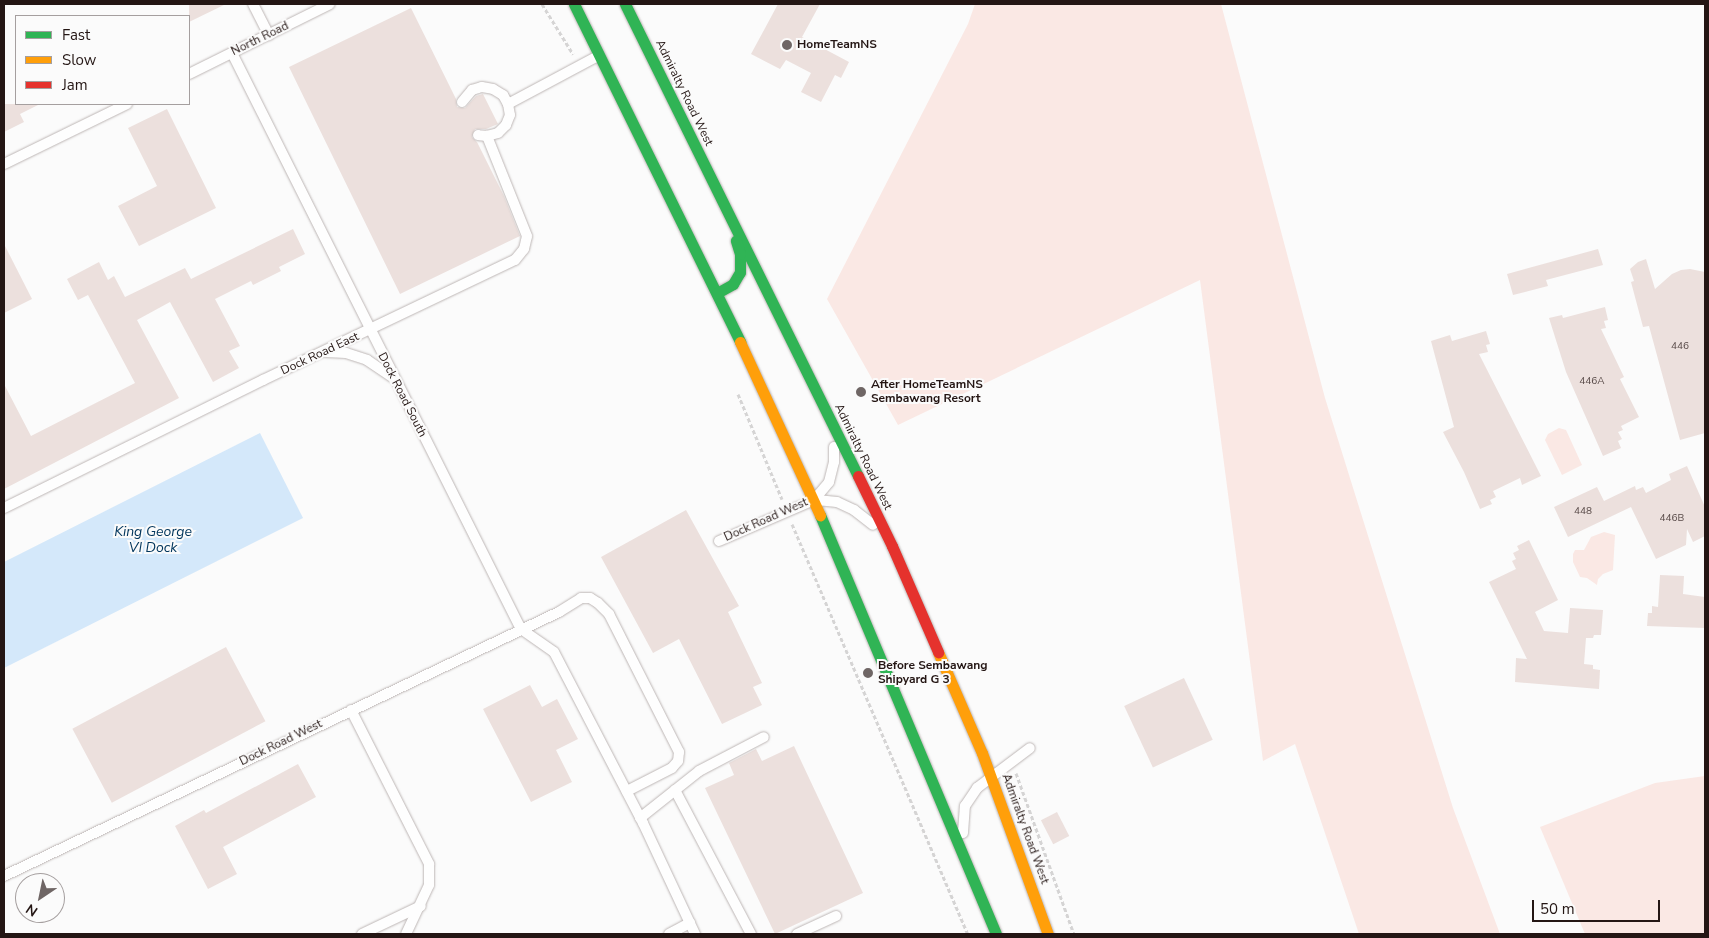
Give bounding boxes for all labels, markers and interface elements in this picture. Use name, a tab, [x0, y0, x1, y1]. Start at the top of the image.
legend	[15, 15, 190, 105]
street label: North Road	[229, 19, 291, 59]
text: Fast	[62, 25, 90, 45]
street label: Admiralty Road West	[652, 38, 716, 148]
place label: HomeTeamNS	[797, 38, 877, 52]
marker: HomeTeamNS	[781, 39, 793, 51]
text: Slow	[62, 50, 96, 70]
text: Jam	[62, 75, 88, 95]
street label: Dock Road East	[279, 330, 361, 378]
house number: 446	[1671, 341, 1689, 353]
street label: Dock Road South	[374, 350, 430, 440]
house number: 446A	[1579, 376, 1605, 388]
place label: After HomeTeamNS Sembawang Resort	[871, 378, 983, 406]
marker: After HomeTeamNS Sembawang Resort	[855, 386, 867, 398]
street label: Admiralty Road West	[831, 402, 895, 512]
street label: Dock Road West	[722, 495, 810, 545]
house number: 448	[1574, 506, 1592, 518]
house number: 446B	[1660, 513, 1684, 525]
water label: King George VI Dock	[114, 524, 192, 556]
place label: Before Sembawang Shipyard G 3	[878, 659, 987, 687]
marker: Before Sembawang Shipyard G 3	[862, 667, 874, 679]
street label: Dock Road West	[237, 717, 325, 769]
street label: Admiralty Road West	[998, 772, 1052, 886]
north arrow	[15, 873, 65, 923]
scale bar	[1534, 890, 1662, 922]
text: N	[22, 899, 42, 921]
text: 50 m	[1540, 899, 1575, 919]

